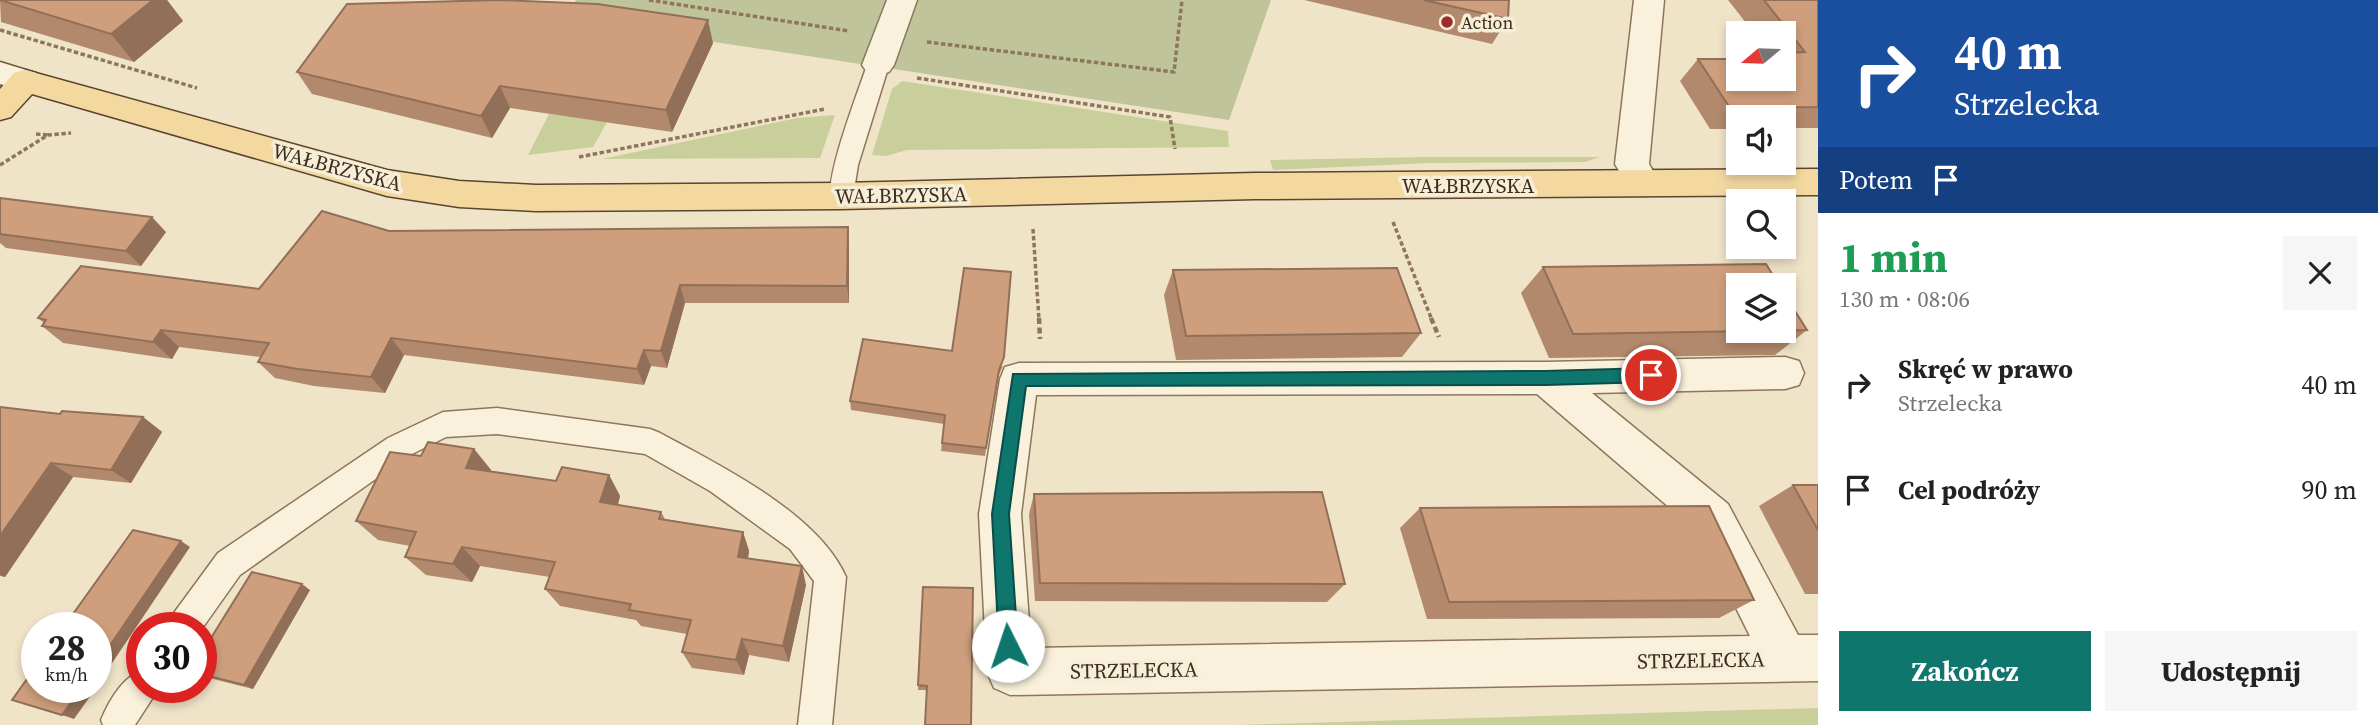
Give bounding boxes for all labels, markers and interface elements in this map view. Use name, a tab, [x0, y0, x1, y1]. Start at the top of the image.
place label: Action	[1461, 10, 1513, 35]
marker: Action	[1439, 14, 1455, 30]
text: 40 m	[1954, 18, 2062, 85]
north arrow	[1726, 21, 1796, 91]
map controls	[1726, 21, 1796, 343]
icon: right	[1839, 28, 1930, 119]
text: Strzelecka	[1954, 82, 2100, 126]
button: sound	[1726, 105, 1796, 175]
street label: WAŁBRZYSKA	[269, 136, 405, 198]
icon: arrive	[1927, 161, 1965, 199]
text: Potem	[1839, 162, 1913, 198]
street label: WAŁBRZYSKA	[1402, 171, 1534, 200]
street label: WAŁBRZYSKA	[834, 179, 968, 211]
button: search	[1726, 189, 1796, 259]
text: 1 min	[1839, 228, 1948, 286]
button: close	[2283, 236, 2357, 310]
button: layers	[1726, 273, 1796, 343]
text: 130 m · 08:06	[1839, 283, 1970, 315]
pin	[1621, 345, 1681, 405]
text: Skręć w prawo	[1898, 351, 2073, 387]
icon: arrive	[1632, 356, 1670, 394]
icon: right	[1839, 366, 1877, 404]
text: 40 m	[2302, 367, 2357, 403]
text: Strzelecka	[1898, 387, 2003, 419]
icon: arrive	[1839, 471, 1877, 509]
text: Cel podróży	[1898, 472, 2040, 508]
text: 90 m	[2302, 472, 2357, 508]
position arrow	[971, 609, 1045, 683]
speed limit sign: 30	[126, 612, 217, 703]
text: 28	[48, 624, 85, 672]
button: Zakończ	[1839, 631, 2091, 711]
button: Udostępnij	[2105, 631, 2357, 711]
street label: STRZELECKA	[1637, 644, 1765, 676]
street label: STRZELECKA	[1070, 654, 1198, 686]
text: km/h	[45, 662, 88, 687]

